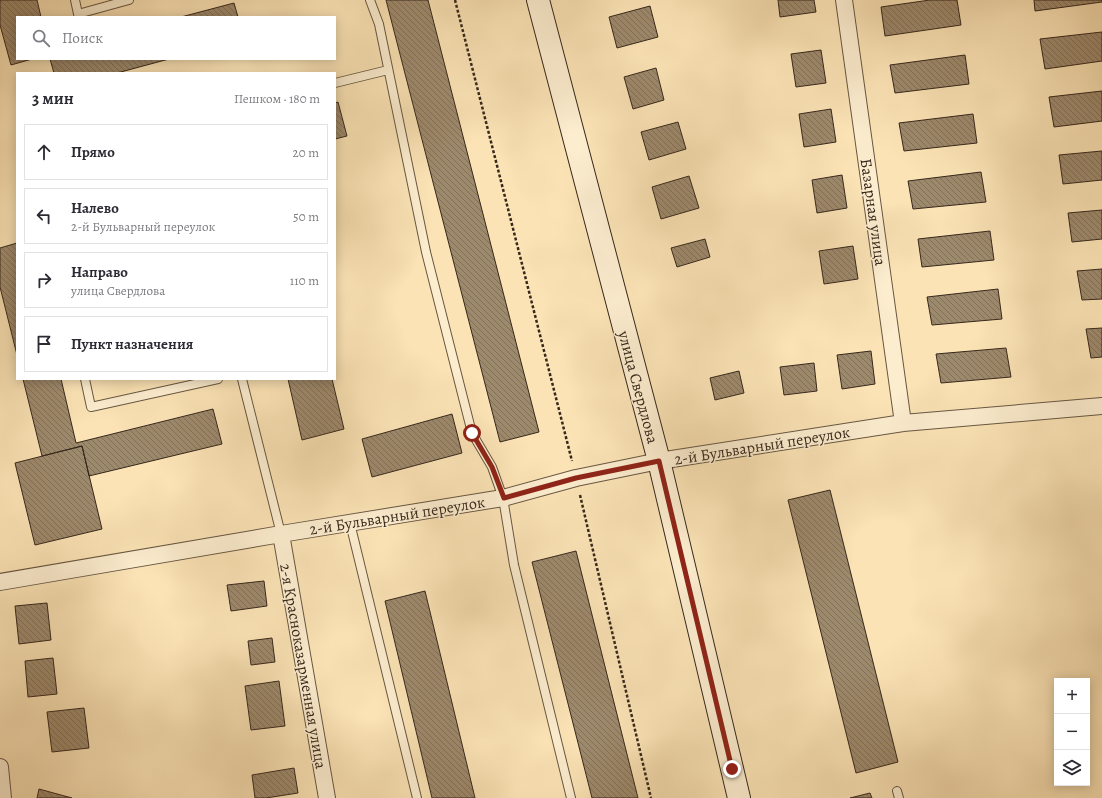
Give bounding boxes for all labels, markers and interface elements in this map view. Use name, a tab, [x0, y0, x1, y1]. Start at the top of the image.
search box	[16, 16, 336, 60]
icon: search	[30, 27, 52, 49]
text: Поиск	[62, 28, 103, 48]
text: 3 мин	[32, 87, 74, 110]
text: Пешком · 180 m	[234, 90, 320, 107]
icon: ahead	[33, 141, 55, 163]
text: Прямо	[71, 142, 115, 162]
text: 20 m	[293, 144, 319, 161]
street label: Базарная улица	[855, 157, 892, 268]
text: Налево	[71, 198, 119, 218]
icon: left	[33, 205, 55, 227]
text: 50 m	[293, 208, 319, 225]
text: 2-й Бульварный переулок	[71, 218, 215, 235]
text: Направо	[71, 262, 128, 282]
icon: right	[33, 269, 55, 291]
text: 110 m	[290, 272, 319, 289]
text: улица Свердлова	[71, 282, 165, 299]
street label: улица Свердлова	[612, 327, 664, 447]
icon: arrive	[33, 333, 55, 355]
text: Пункт назначения	[71, 334, 193, 354]
street label: 2-й Бульварный переулок	[673, 421, 852, 471]
route start	[463, 424, 481, 442]
street label: 2-й Бульварный переулок	[308, 491, 487, 541]
street label: 2-я Красноказарменная улица	[274, 562, 332, 771]
map controls	[1054, 678, 1090, 786]
button: +	[1054, 678, 1090, 714]
button: −	[1054, 714, 1090, 750]
button: layers	[1054, 750, 1090, 786]
route end	[723, 760, 741, 778]

